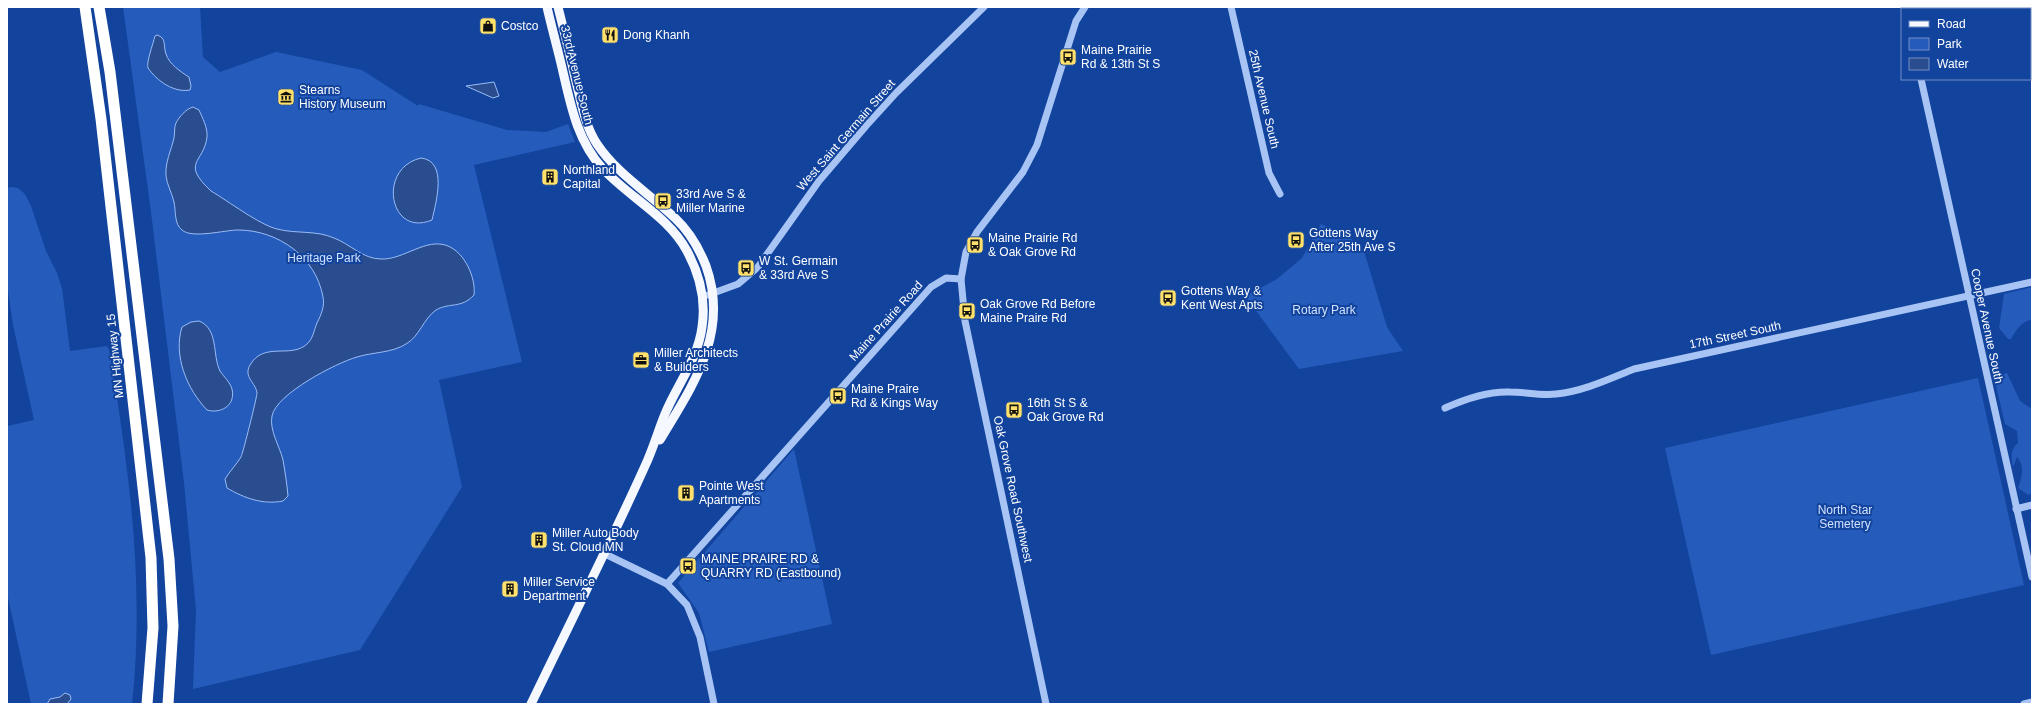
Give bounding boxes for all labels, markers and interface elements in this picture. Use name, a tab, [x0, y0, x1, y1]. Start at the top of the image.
legend	[1901, 8, 2031, 80]
shop icon: Costco	[478, 16, 498, 36]
text: Road	[1937, 17, 1966, 31]
place label: Costco	[501, 19, 539, 33]
street label: 33rd Avenue South	[558, 24, 596, 126]
restaurant icon: Dong Khanh	[600, 25, 620, 45]
place label: Dong Khanh	[623, 28, 690, 42]
text: Park	[1937, 37, 1963, 51]
place label: Maine Prairie Rd & 13th St S	[1081, 43, 1160, 71]
bus stop icon: Maine Prairie Rd & 13th St S	[1058, 47, 1078, 67]
street label: 25th Avenue South	[1246, 48, 1282, 150]
text: Water	[1937, 57, 1969, 71]
street label: West Saint Germain Street	[794, 76, 898, 193]
place label: Stearns History Museum	[299, 83, 386, 111]
museum icon: Stearns History Museum	[276, 87, 296, 107]
place label: Northland Capital	[563, 163, 615, 191]
building icon: Northland Capital	[540, 167, 560, 187]
place label: 33rd Ave S & Miller Marine	[676, 187, 746, 215]
bus stop icon: 33rd Ave S & Miller Marine	[653, 191, 673, 211]
place label: Gottens Way After 25th Ave S	[1309, 226, 1396, 254]
bus stop icon: Gottens Way After 25th Ave S	[1286, 230, 1306, 250]
place label: Maine Prairie Rd & Oak Grove Rd	[988, 231, 1077, 259]
bus stop icon: Maine Prairie Rd & Oak Grove Rd	[965, 235, 985, 255]
park label: Heritage Park	[287, 251, 362, 265]
place label: W St. Germain & 33rd Ave S	[759, 254, 838, 282]
bus stop icon: W St. Germain & 33rd Ave S	[736, 258, 756, 278]
street label: Cooper Avenue South	[1968, 267, 2006, 385]
street label: Maine Prairie Road	[846, 278, 926, 364]
place label: Gottens Way & Kent West Apts	[1181, 284, 1263, 312]
bus stop icon: Gottens Way & Kent West Apts	[1158, 288, 1178, 308]
place label: Oak Grove Rd Before Maine Praire Rd	[980, 297, 1096, 325]
bus stop icon: Oak Grove Rd Before Maine Praire Rd	[957, 301, 977, 321]
park label: Rotary Park	[1292, 303, 1357, 317]
street label: MN Highway 15	[104, 313, 126, 399]
street label: 17th Street South	[1688, 318, 1782, 352]
place label: Miller Architects & Builders	[654, 346, 738, 374]
office icon: Miller Architects & Builders	[631, 350, 651, 370]
place label: Maine Praire Rd & Kings Way	[851, 382, 938, 410]
bus stop icon: Maine Praire Rd & Kings Way	[828, 386, 848, 406]
place label: 16th St S & Oak Grove Rd	[1027, 396, 1104, 424]
bus stop icon: 16th St S & Oak Grove Rd	[1004, 400, 1024, 420]
street label: Oak Grove Road Southwest	[991, 414, 1036, 564]
place label: Pointe West Apartments	[699, 479, 764, 507]
building icon: Pointe West Apartments	[676, 483, 696, 503]
park label: North Star Semetery	[1818, 503, 1872, 531]
place label: Miller Auto Body St. Cloud MN	[552, 526, 639, 554]
building icon: Miller Auto Body St. Cloud MN	[529, 530, 549, 550]
place label: MAINE PRAIRE RD & QUARRY RD (Eastbound)	[701, 552, 841, 580]
bus stop icon: MAINE PRAIRE RD & QUARRY RD (Eastbound)	[678, 556, 698, 576]
place label: Miller Service Department	[523, 575, 595, 603]
building icon: Miller Service Department	[500, 579, 520, 599]

